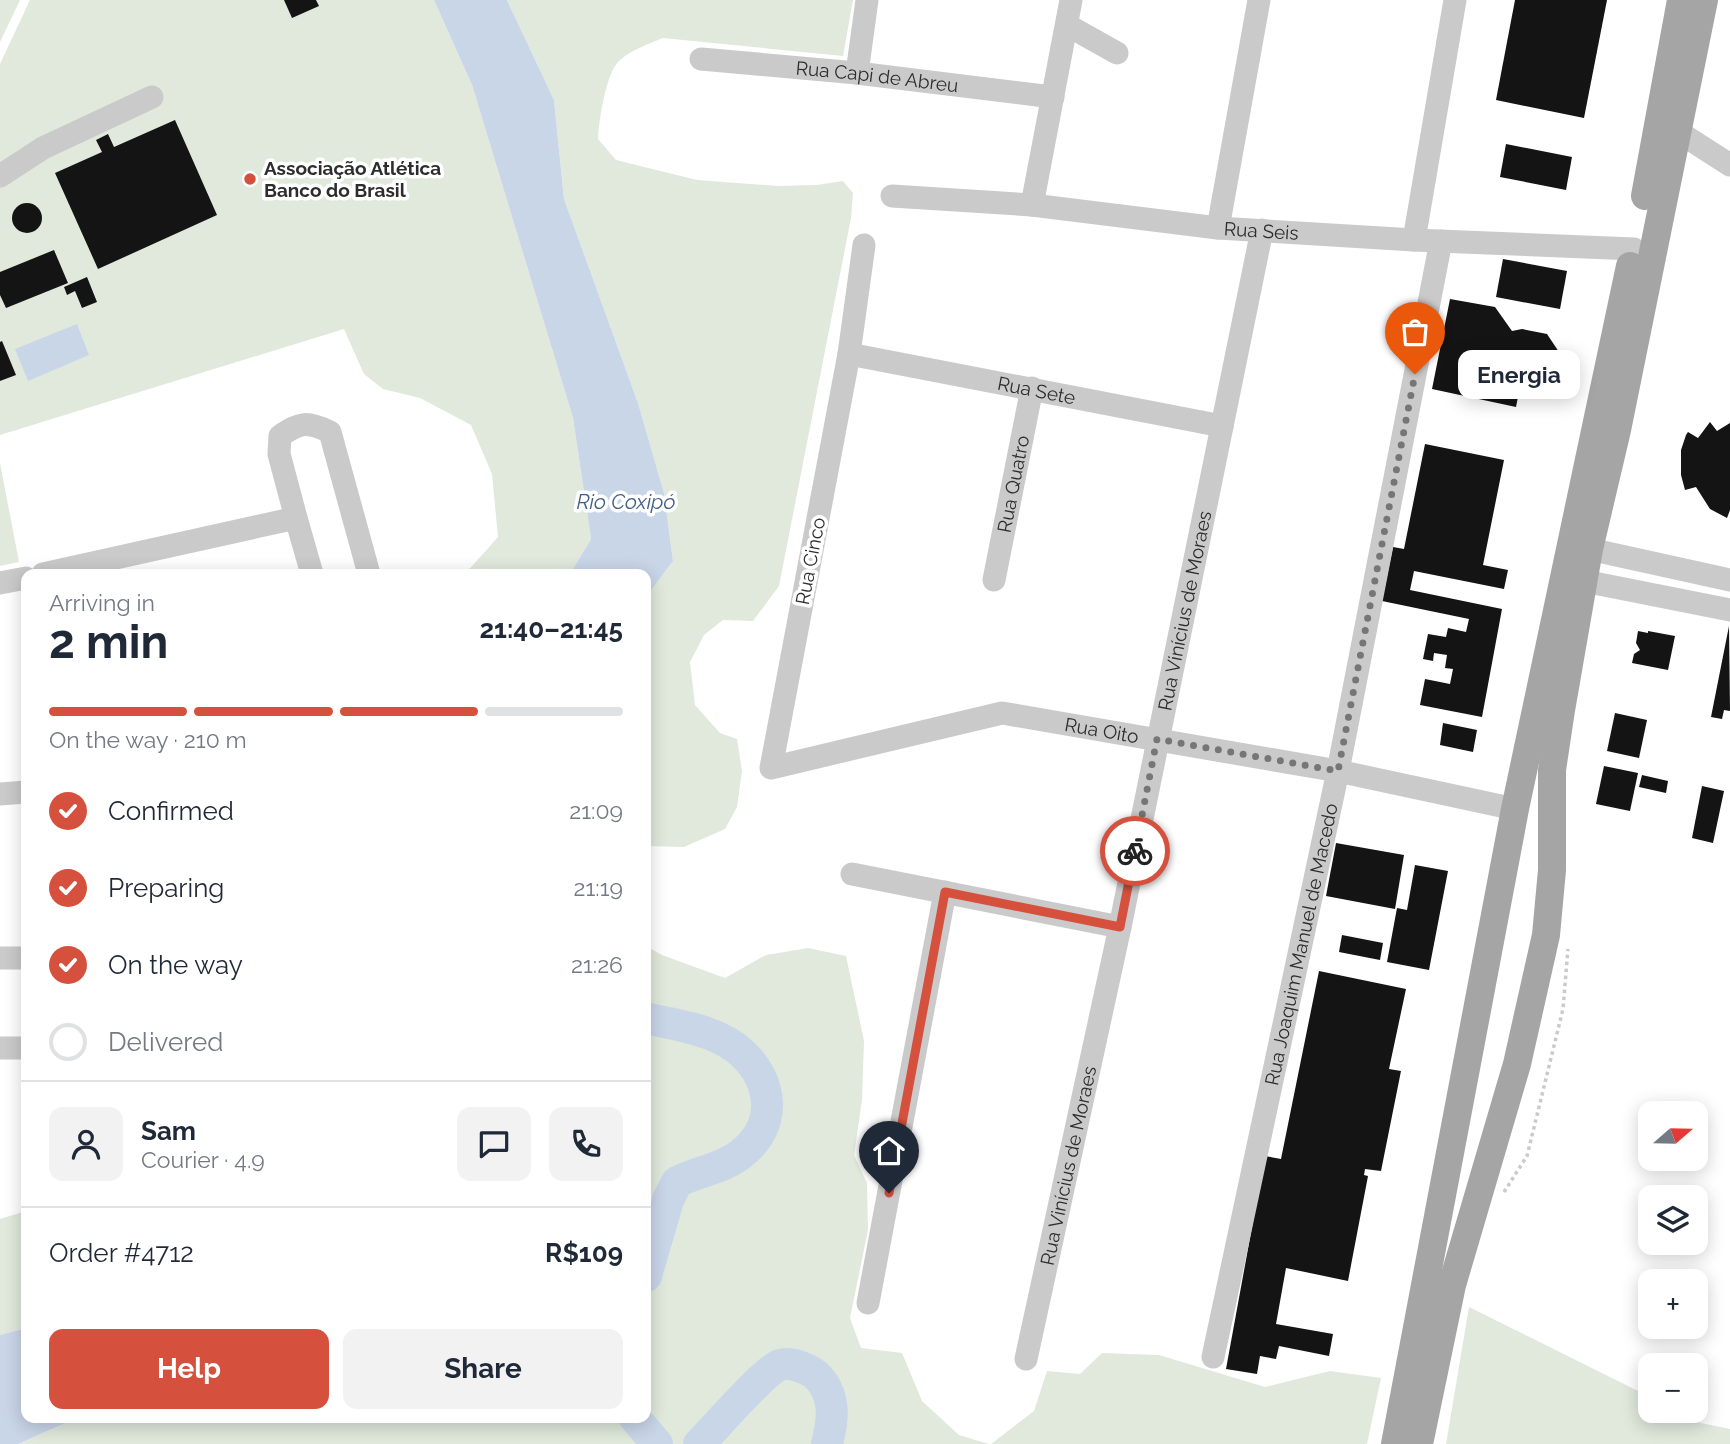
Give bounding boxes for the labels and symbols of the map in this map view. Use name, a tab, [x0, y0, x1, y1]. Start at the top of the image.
street label: Rua Capi de Abreu	[795, 57, 960, 96]
place label: Associação Atlética Banco do Brasil	[264, 157, 441, 201]
marker: Associação Atlética Banco do Brasil	[242, 171, 258, 187]
street label: Rua Seis	[1223, 217, 1299, 244]
pin	[1385, 302, 1445, 374]
callout: Energia	[1457, 350, 1580, 398]
street label: Rua Sete	[996, 372, 1077, 408]
street label: Rua Quatro	[993, 433, 1033, 534]
water label: Rio Coxipó	[576, 489, 676, 514]
street label: Rua Vinícius de Moraes	[1153, 509, 1216, 712]
street label: Rua Cinco	[791, 515, 829, 607]
street label: Rua Oito	[1063, 713, 1140, 747]
street label: Rua Joaquim Manuel de Macedo	[1260, 801, 1342, 1087]
courier	[1100, 816, 1170, 886]
street label: Rua Vinícius de Moraes	[1036, 1064, 1100, 1267]
north arrow	[1638, 1101, 1708, 1171]
pin	[859, 1121, 919, 1193]

